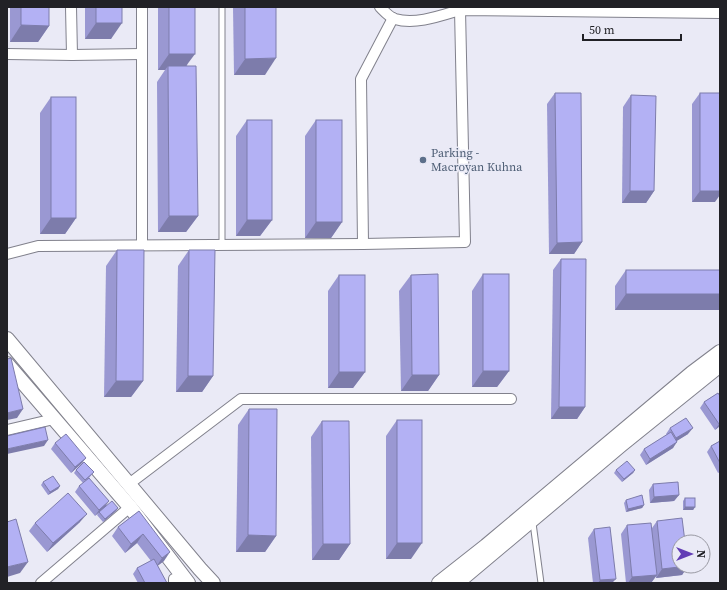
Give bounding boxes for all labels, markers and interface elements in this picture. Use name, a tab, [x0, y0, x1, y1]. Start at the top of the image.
scale bar	[583, 16, 681, 42]
text: 50 m	[589, 22, 615, 38]
place label: Parking - Macroyan Kuhna	[431, 145, 523, 175]
marker: Parking - Macroyan Kuhna	[418, 155, 428, 165]
north arrow	[671, 534, 711, 574]
text: N	[693, 550, 708, 558]

